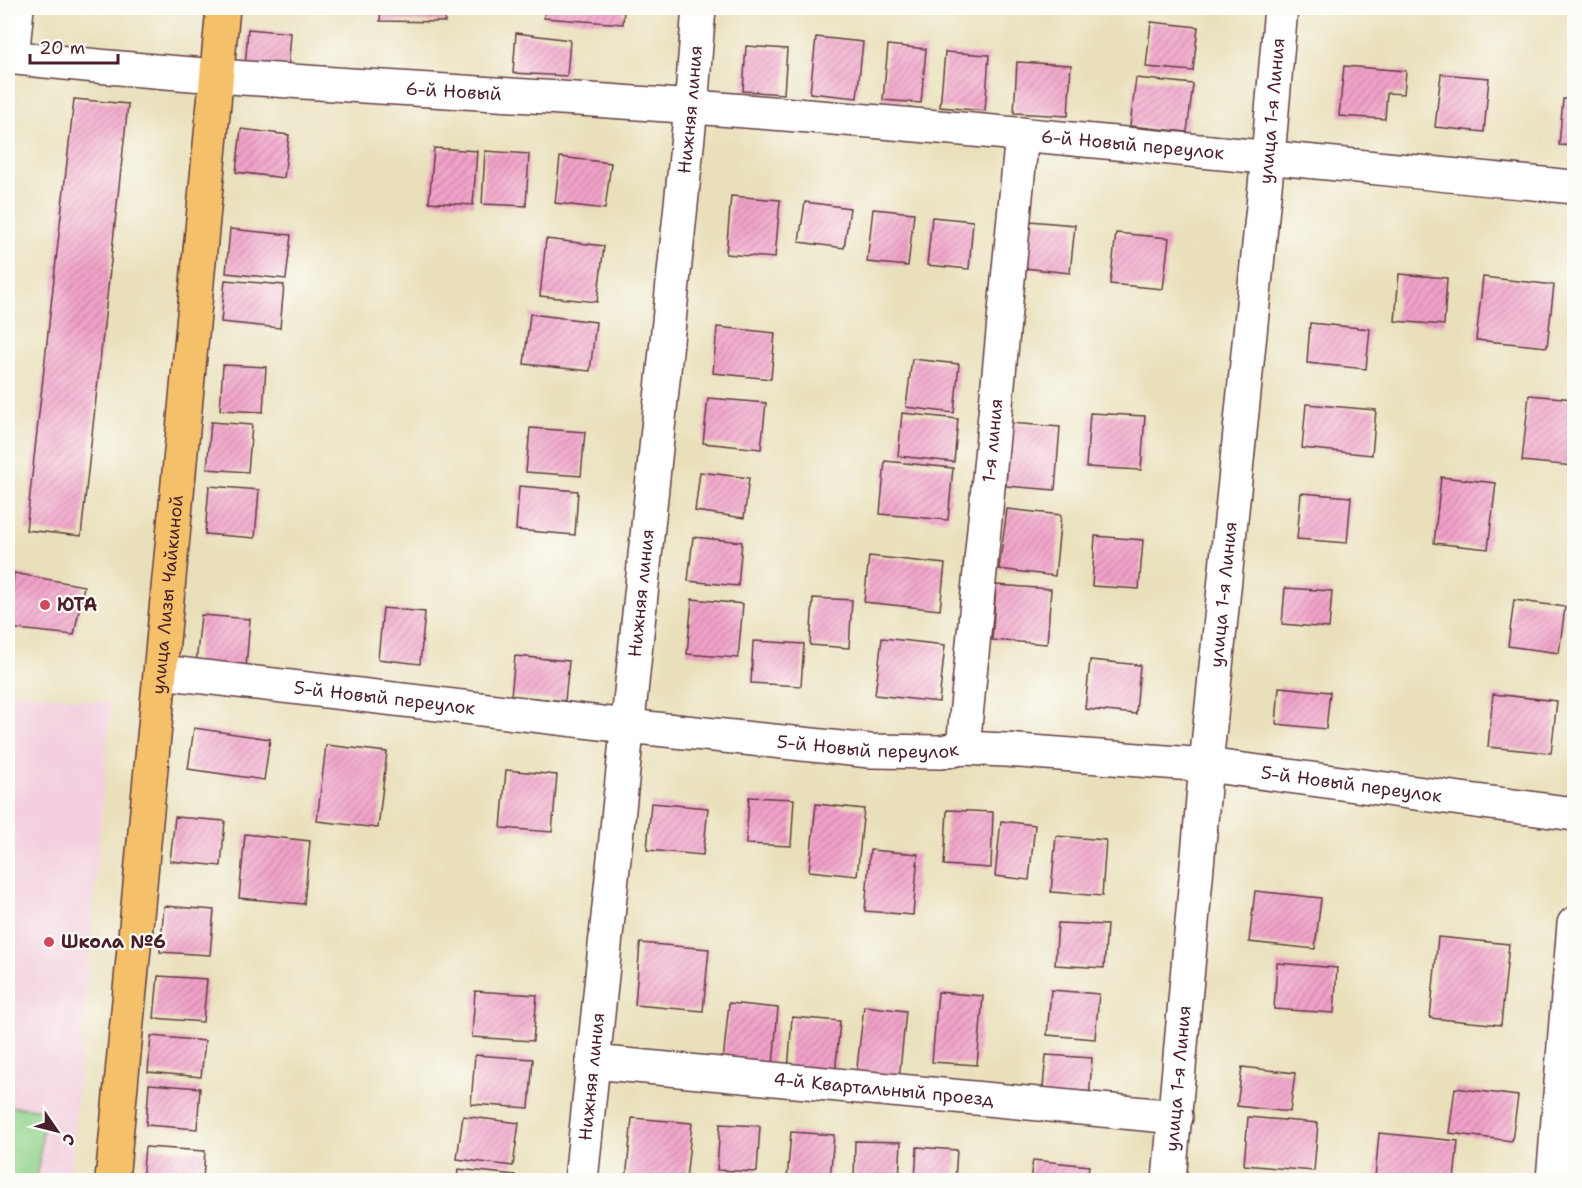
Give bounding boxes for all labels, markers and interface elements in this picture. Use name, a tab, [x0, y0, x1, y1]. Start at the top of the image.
scale bar	[30, 27, 118, 65]
text: 20 m	[39, 36, 85, 60]
street label: улица 1-я Линия	[1253, 37, 1290, 185]
street label: Нижняя линия	[672, 44, 708, 175]
street label: 6-й Новый	[405, 76, 503, 106]
street label: 6-й Новый переулок	[1040, 124, 1226, 165]
street label: 1-я линия	[977, 397, 1009, 484]
street label: улица Лизы Чайкиной	[146, 494, 189, 695]
street label: улица 1-я Линия	[1204, 520, 1243, 669]
street label: Нижняя линия	[623, 528, 660, 658]
place label: ЮТА	[57, 593, 97, 617]
marker: ЮТА	[38, 598, 52, 612]
street label: 5-й Новый переулок	[293, 675, 477, 720]
street label: 5-й Новый переулок	[776, 729, 961, 764]
street label: 5-й Новый переулок	[1259, 760, 1444, 808]
place label: Школа №6	[61, 930, 166, 954]
marker: Школа №6	[42, 935, 56, 949]
street label: улица 1-я Линия	[1160, 1004, 1197, 1152]
street label: Нижняя линия	[573, 1011, 610, 1142]
street label: 4-й Квартальный проезд	[772, 1067, 996, 1112]
north arrow	[27, 1101, 87, 1161]
text: С	[57, 1129, 80, 1150]

